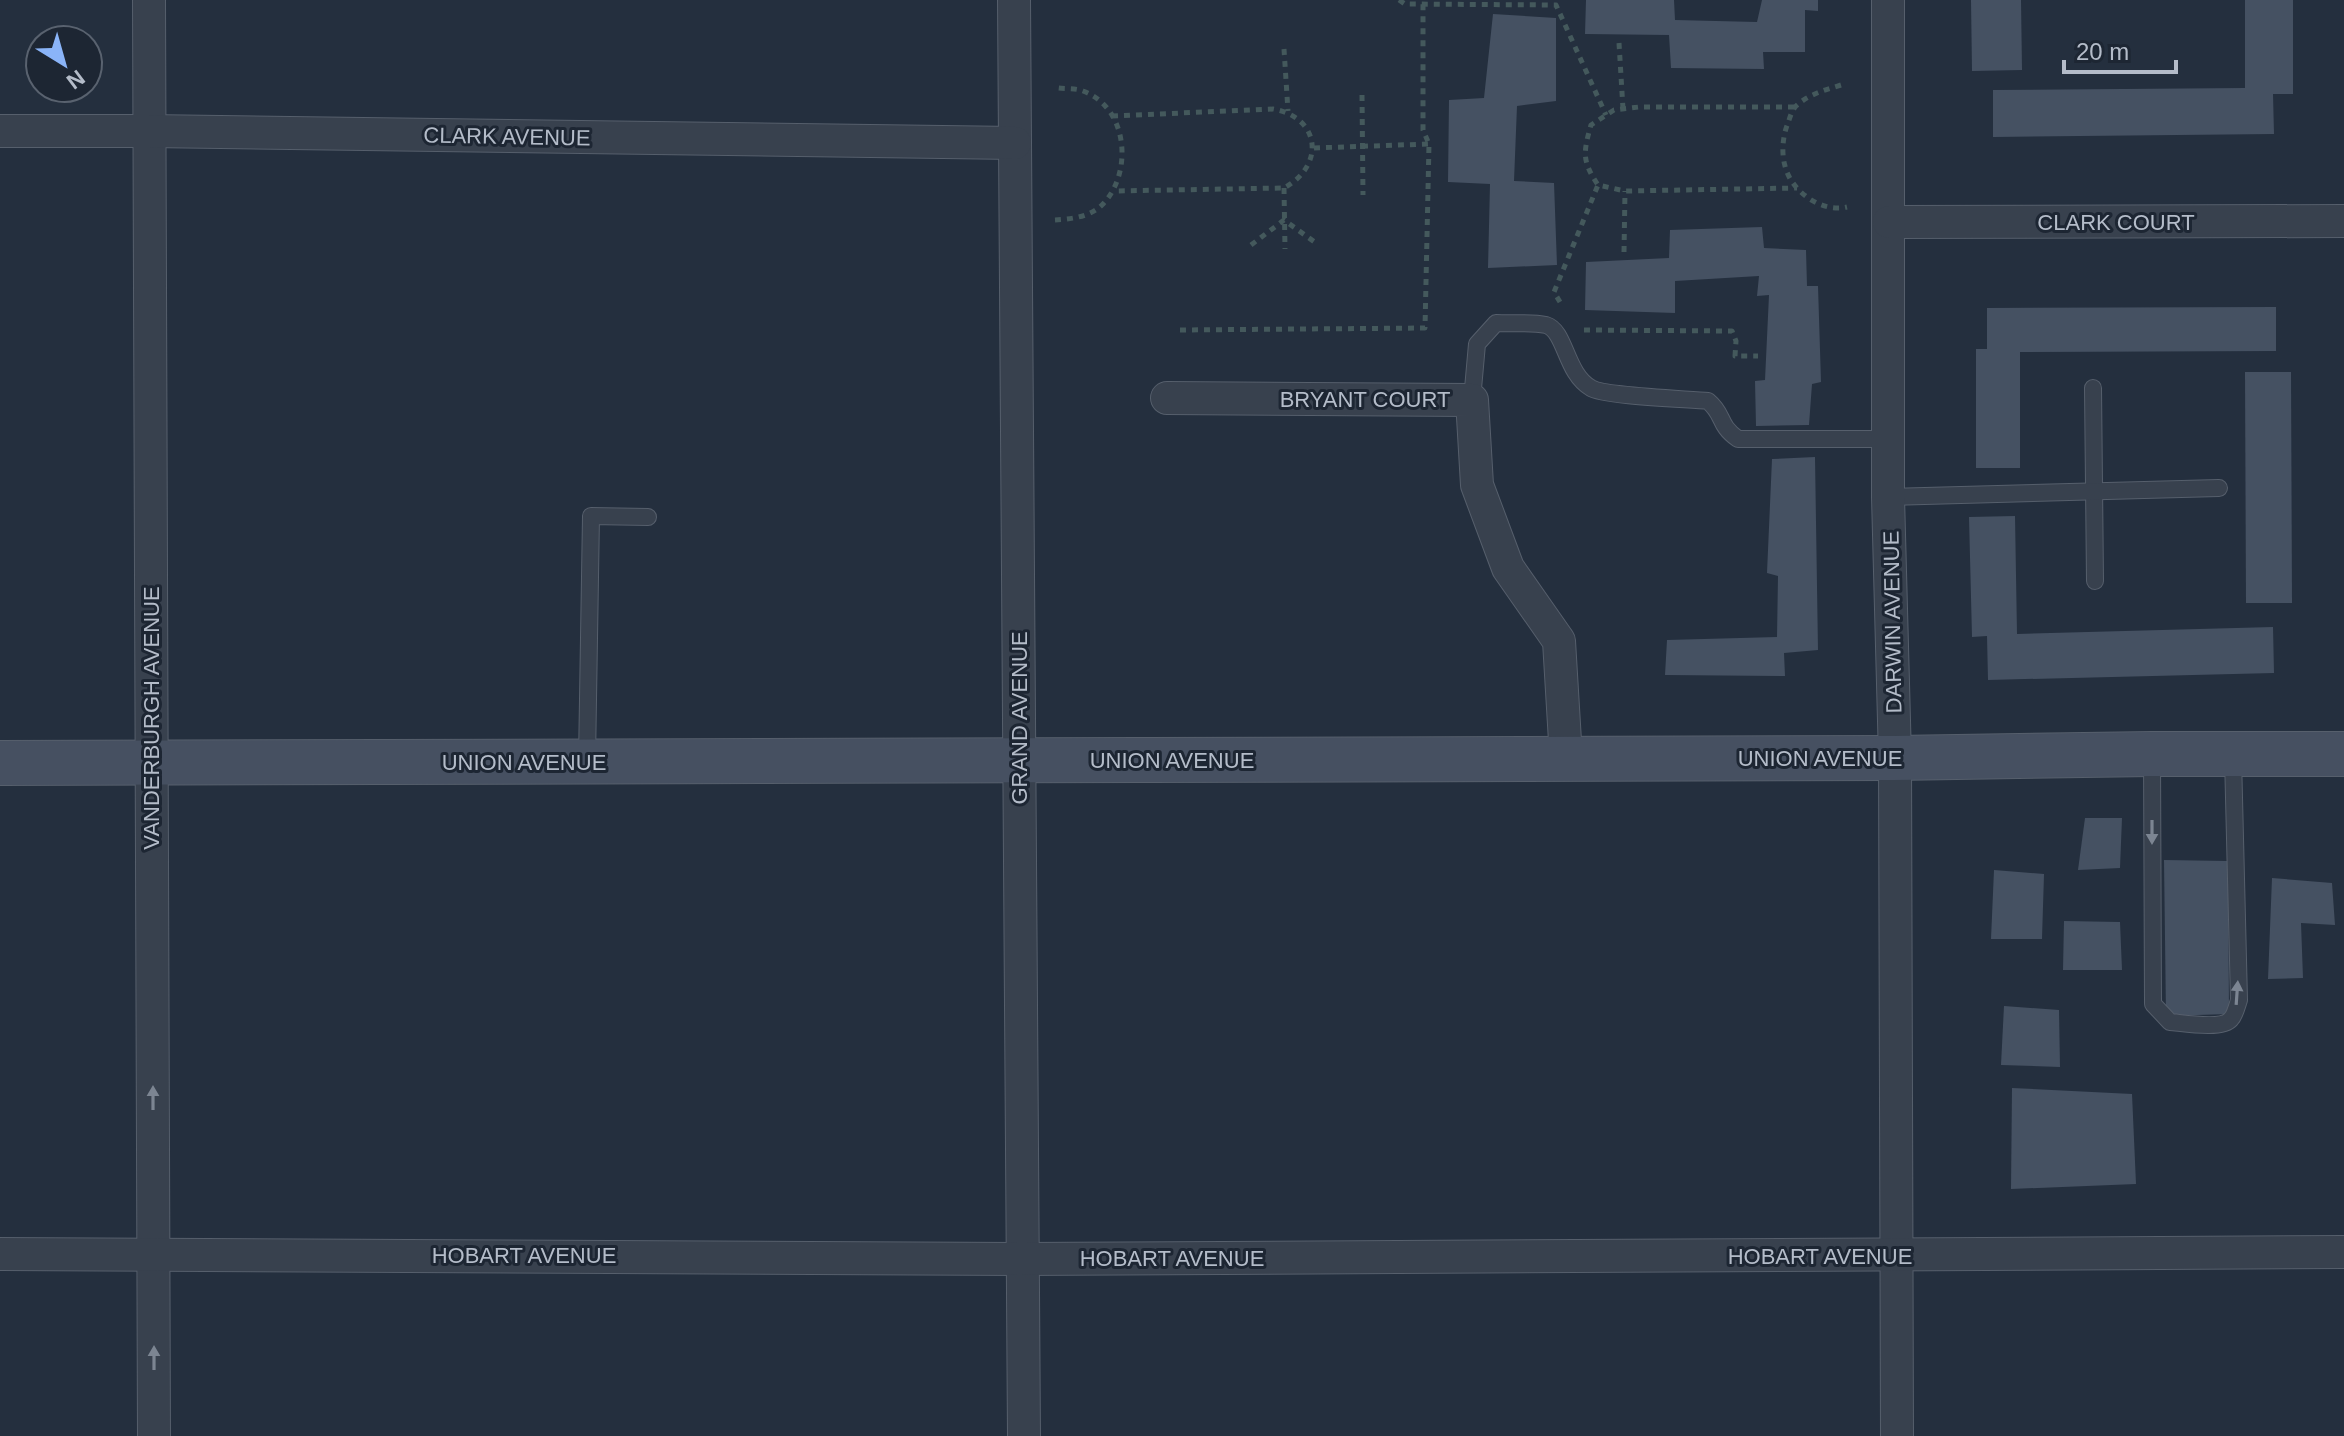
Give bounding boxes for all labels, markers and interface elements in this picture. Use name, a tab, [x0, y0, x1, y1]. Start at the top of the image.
north arrow	[24, 24, 104, 104]
scale bar	[2064, 24, 2176, 74]
text: 20 m	[2076, 38, 2129, 65]
text: N	[62, 65, 90, 94]
street label: CLARK AVENUE	[423, 123, 591, 150]
street label: CLARK COURT	[2037, 210, 2195, 235]
street label: BRYANT COURT	[1280, 387, 1450, 412]
street label: DARWIN AVENUE	[1878, 531, 1907, 713]
street label: VANDERBURGH AVENUE	[139, 586, 164, 850]
street label: GRAND AVENUE	[1007, 631, 1032, 805]
street label: UNION AVENUE	[1738, 746, 1902, 771]
street label: UNION AVENUE	[1090, 748, 1254, 773]
street label: UNION AVENUE	[442, 750, 606, 775]
one-way arrow	[2146, 820, 2158, 845]
one-way arrow	[2231, 980, 2244, 1005]
one-way arrow	[147, 1085, 159, 1110]
street label: HOBART AVENUE	[432, 1243, 616, 1268]
street label: HOBART AVENUE	[1728, 1244, 1912, 1269]
street label: HOBART AVENUE	[1080, 1246, 1264, 1271]
one-way arrow	[147, 1345, 160, 1370]

